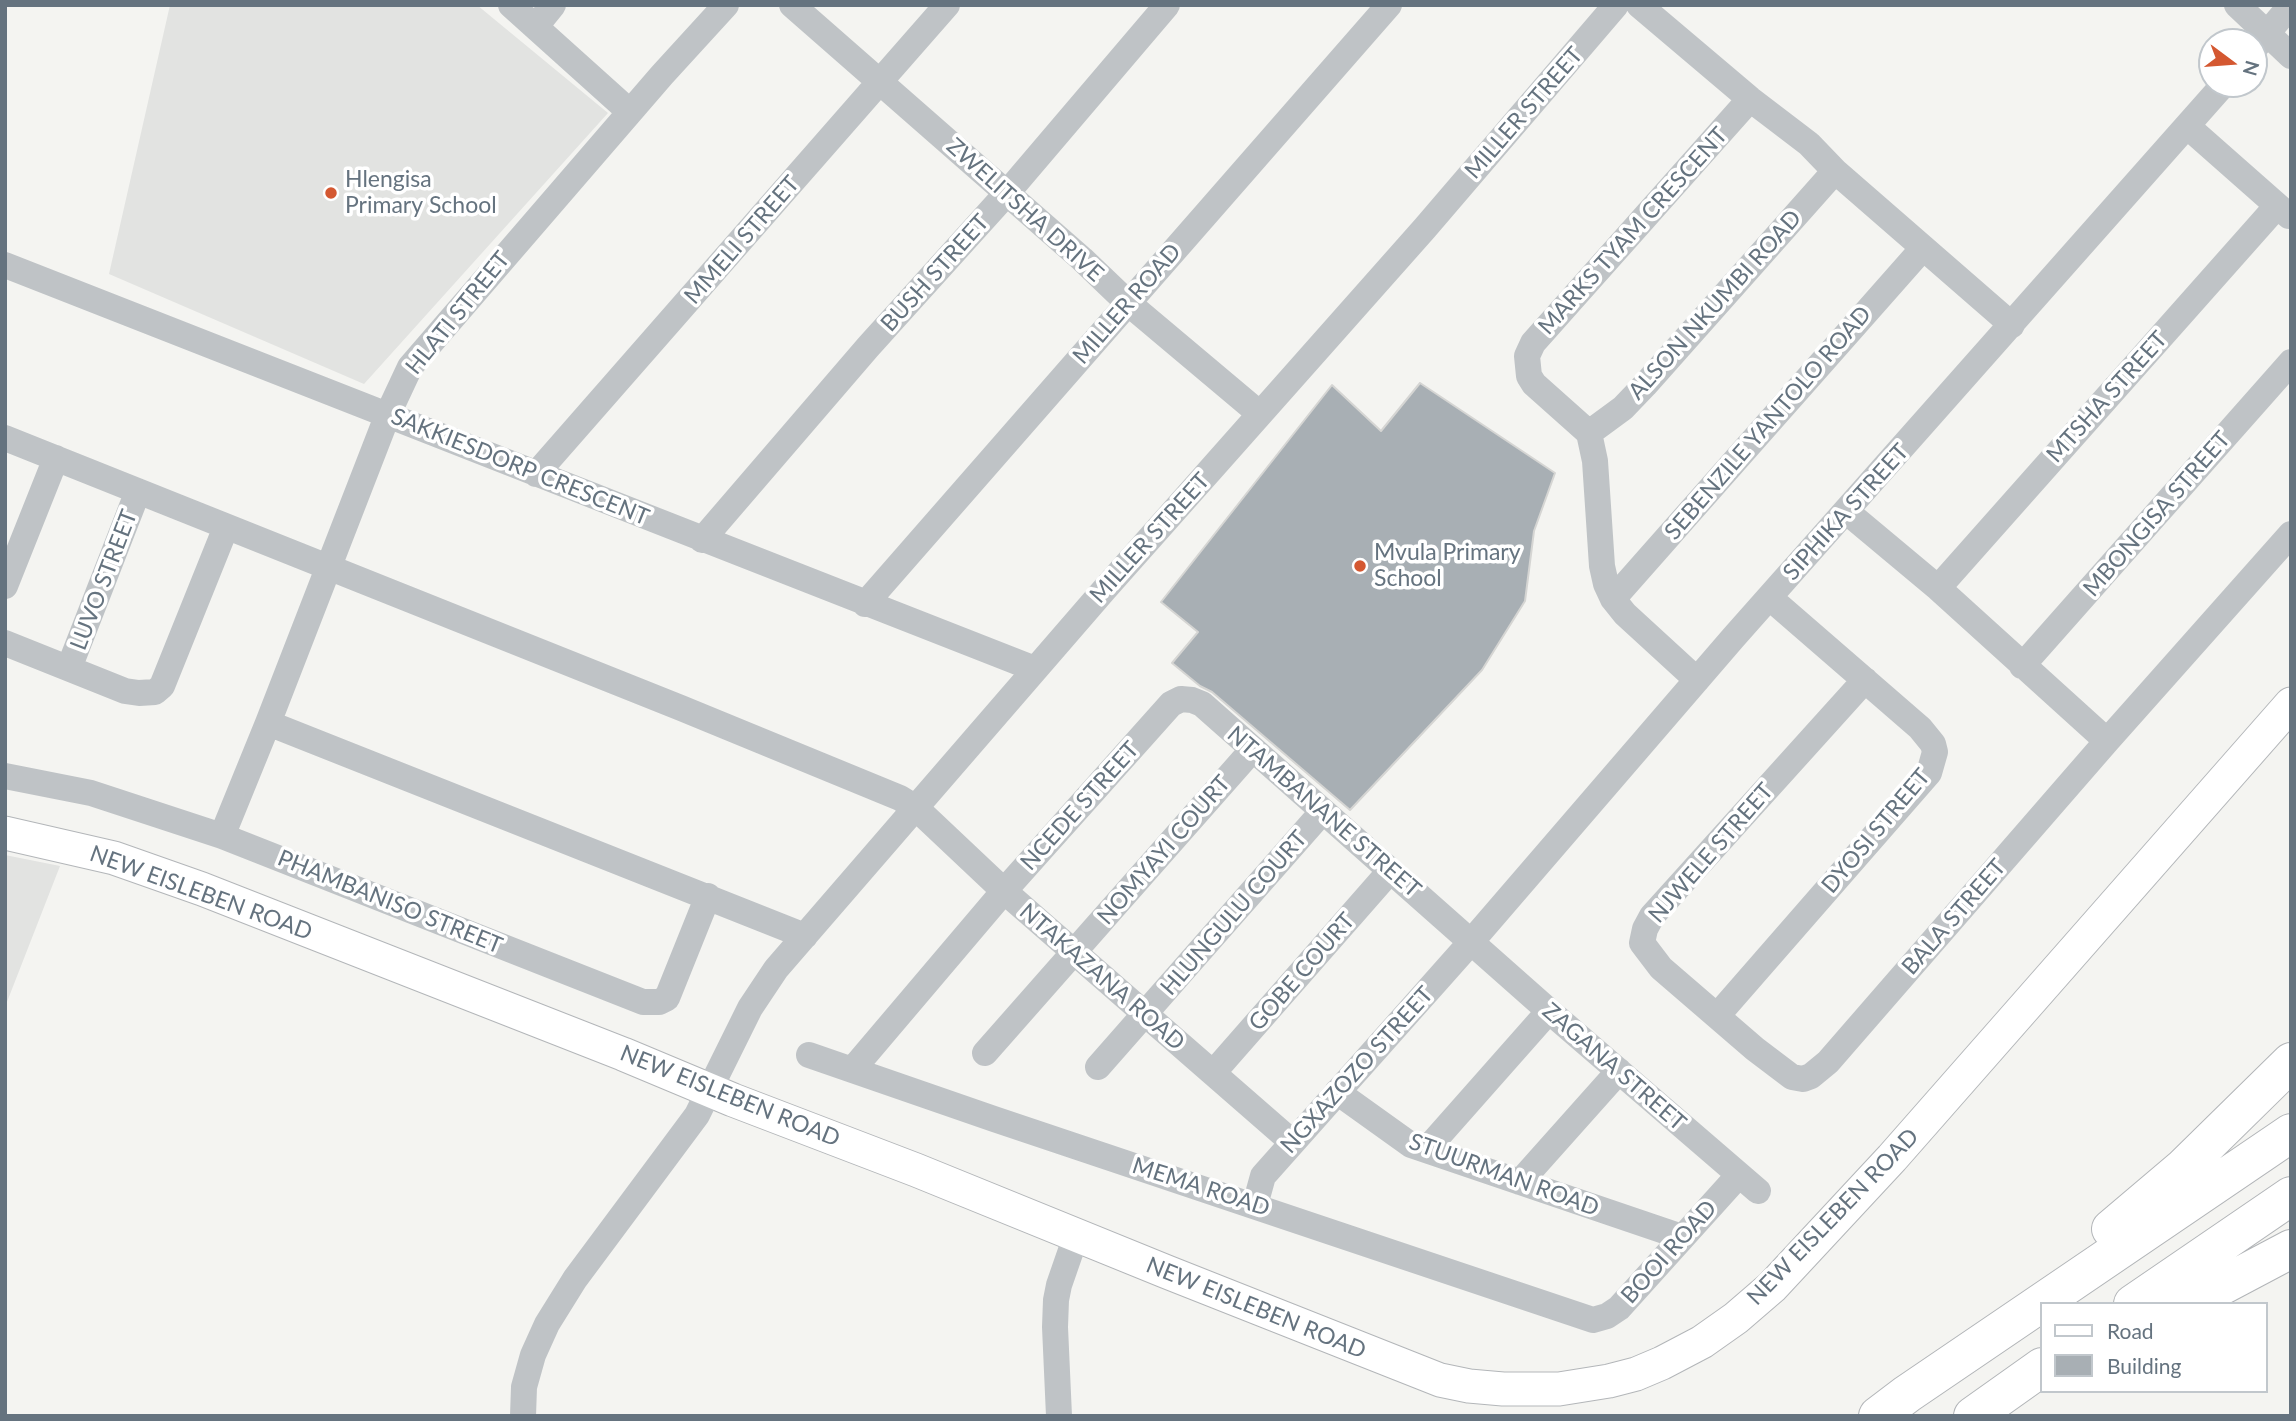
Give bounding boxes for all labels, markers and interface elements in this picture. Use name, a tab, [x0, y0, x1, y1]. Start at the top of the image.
north arrow	[2198, 28, 2268, 98]
street label: MILLER STREET	[1459, 41, 1589, 185]
text: N	[2239, 58, 2265, 79]
street label: MARKS TYAM CRESCENT	[1533, 122, 1733, 340]
street label: ZWELITSHA DRIVE	[941, 132, 1109, 288]
place label: Hlengisa Primary School	[345, 166, 497, 220]
street label: MMELI STREET	[679, 170, 805, 310]
marker: Hlengisa Primary School	[323, 185, 339, 201]
street label: ALSON NKUMBI ROAD	[1623, 205, 1807, 405]
street label: BUSH STREET	[875, 209, 995, 337]
street label: MILLER ROAD	[1067, 238, 1187, 370]
street label: HLATI STREET	[400, 246, 516, 380]
street label: SEBENZILE YANTOLO ROAD	[1659, 301, 1877, 545]
street label: MTSHA STREET	[2041, 326, 2173, 468]
street label: SAKKIESDORP CRESCENT	[387, 403, 653, 531]
street label: MBONGISA STREET	[2078, 426, 2236, 602]
street label: SIPHIKA STREET	[1778, 438, 1914, 586]
street label: MILLER STREET	[1084, 467, 1216, 609]
street label: LUVO STREET	[65, 506, 143, 654]
place label: Mvula Primary School	[1374, 539, 1521, 593]
marker: Mvula Primary School	[1352, 558, 1368, 574]
street label: NTAMBANANE STREET	[1222, 721, 1426, 903]
street label: NCEDE STREET	[1015, 736, 1145, 876]
street label: DYOSI STREET	[1816, 763, 1936, 899]
street label: NOMYAYI COURT	[1092, 770, 1236, 930]
street label: NJWELE STREET	[1643, 778, 1779, 928]
street label: HLUNGULU COURT	[1155, 825, 1313, 1001]
street label: NEW EISLEBEN ROAD	[86, 840, 316, 946]
street label: PHAMBANISO STREET	[274, 844, 506, 960]
street label: BALA STREET	[1896, 854, 2012, 980]
street label: NTAKAZANA ROAD	[1014, 898, 1190, 1056]
street label: GOBE COURT	[1243, 907, 1361, 1037]
street label: NGXAZOZO STREET	[1275, 981, 1439, 1159]
street label: ZAGANA STREET	[1537, 997, 1691, 1137]
street label: NEW EISLEBEN ROAD	[616, 1039, 844, 1153]
street label: NEW EISLEBEN ROAD	[1742, 1123, 1924, 1311]
street label: STUURMAN ROAD	[1405, 1128, 1603, 1222]
street label: MEMA ROAD	[1129, 1152, 1273, 1222]
street label: BOOI ROAD	[1615, 1195, 1723, 1309]
street label: NEW EISLEBEN ROAD	[1142, 1251, 1370, 1365]
legend	[2040, 1302, 2268, 1393]
text: Road	[2107, 1318, 2154, 1343]
text: Building	[2107, 1353, 2182, 1378]

